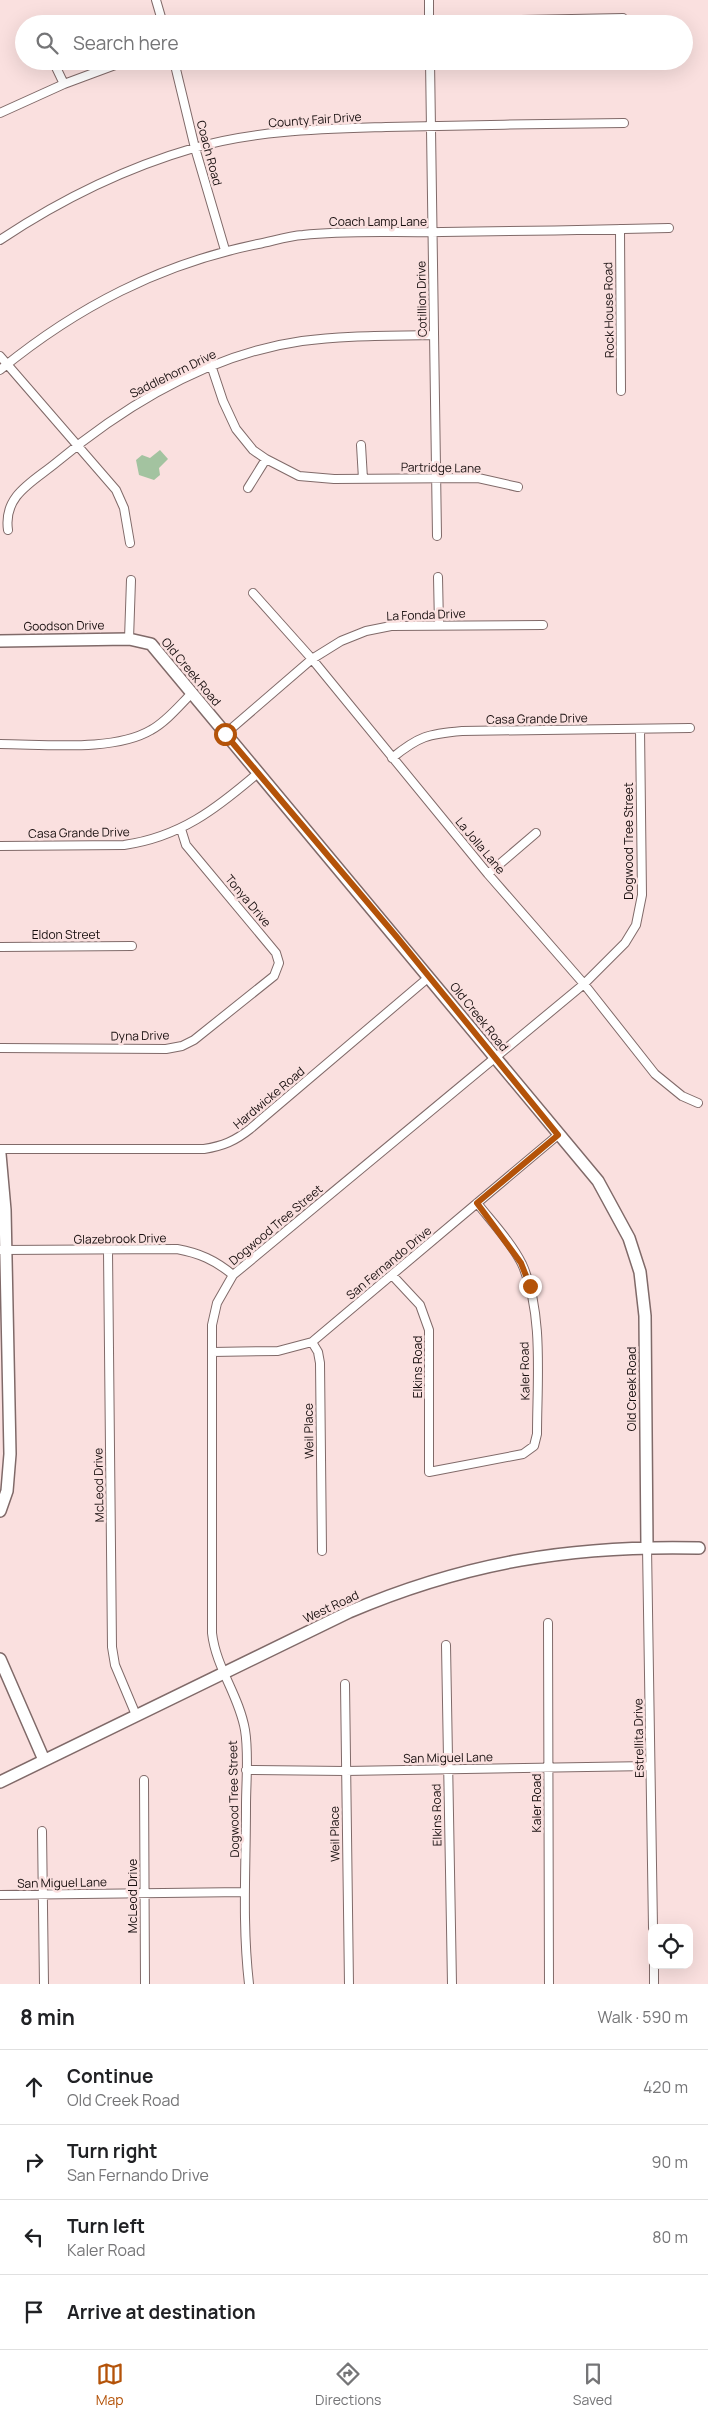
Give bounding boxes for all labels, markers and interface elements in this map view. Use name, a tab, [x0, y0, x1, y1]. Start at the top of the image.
search box	[15, 15, 693, 70]
icon: search	[33, 29, 61, 57]
text: Search here	[73, 30, 179, 56]
street label: County Fair Drive	[268, 108, 362, 131]
street label: Coach Road	[193, 118, 226, 187]
street label: Coach Lamp Lane	[329, 213, 427, 230]
street label: Cotillion Drive	[412, 261, 431, 337]
street label: Rock House Road	[599, 262, 618, 358]
street label: Saddlehorn Drive	[127, 345, 219, 402]
street label: Partridge Lane	[401, 458, 481, 477]
street label: La Fonda Drive	[386, 605, 466, 624]
street label: Goodson Drive	[23, 616, 105, 635]
street label: Old Creek Road	[158, 634, 225, 710]
street label: Casa Grande Drive	[486, 709, 588, 728]
route start	[214, 723, 237, 746]
street label: Dogwood Tree Street	[620, 782, 637, 900]
street label: La Jolla Lane	[452, 814, 509, 878]
street label: Casa Grande Drive	[28, 823, 130, 842]
street label: Tonya Drive	[221, 871, 275, 930]
street label: Eldon Street	[32, 926, 101, 943]
street label: Old Creek Road	[446, 978, 513, 1055]
street label: Dyna Drive	[111, 1026, 169, 1045]
street label: Hardwicke Road	[229, 1063, 308, 1133]
street label: Dogwood Tree Street	[225, 1180, 326, 1269]
street label: San Fernando Drive	[342, 1222, 435, 1303]
street label: Glazebrook Drive	[73, 1229, 166, 1248]
route end	[519, 1275, 542, 1298]
street label: Elkins Road	[409, 1336, 426, 1398]
street label: Kaler Road	[515, 1341, 534, 1401]
street label: Old Creek Road	[623, 1347, 640, 1431]
street label: Weil Place	[300, 1403, 317, 1459]
street label: McLeod Drive	[89, 1448, 108, 1522]
street label: West Road	[300, 1586, 361, 1627]
street label: Estrellita Drive	[629, 1698, 648, 1778]
street label: Dogwood Tree Street	[224, 1740, 243, 1858]
street label: San Miguel Lane	[403, 1748, 493, 1767]
street label: Kaler Road	[528, 1774, 545, 1832]
street label: Elkins Road	[427, 1784, 446, 1846]
street label: Weil Place	[326, 1806, 343, 1862]
street label: McLeod Drive	[124, 1859, 141, 1933]
street label: San Miguel Lane	[17, 1873, 107, 1892]
map controls	[648, 1924, 693, 1969]
button: locate	[648, 1924, 693, 1969]
text: 8 min	[20, 2003, 75, 2031]
text: Walk · 590 m	[597, 2006, 688, 2028]
text: Continue	[67, 2063, 153, 2089]
icon: ahead	[20, 2073, 48, 2101]
text: 420 m	[643, 2076, 688, 2098]
text: Old Creek Road	[67, 2089, 180, 2111]
text: Turn right	[67, 2138, 157, 2164]
icon: right	[20, 2148, 48, 2176]
text: 90 m	[652, 2151, 688, 2173]
text: San Fernando Drive	[67, 2164, 209, 2186]
text: Turn left	[67, 2213, 145, 2239]
icon: left	[20, 2223, 48, 2251]
text: 80 m	[652, 2226, 688, 2248]
text: Kaler Road	[67, 2239, 145, 2261]
icon: arrive	[20, 2298, 48, 2326]
text: Arrive at destination	[67, 2299, 256, 2325]
tab: Map	[96, 2360, 124, 2409]
tab: Directions	[315, 2360, 381, 2409]
tab: Saved	[573, 2360, 612, 2409]

